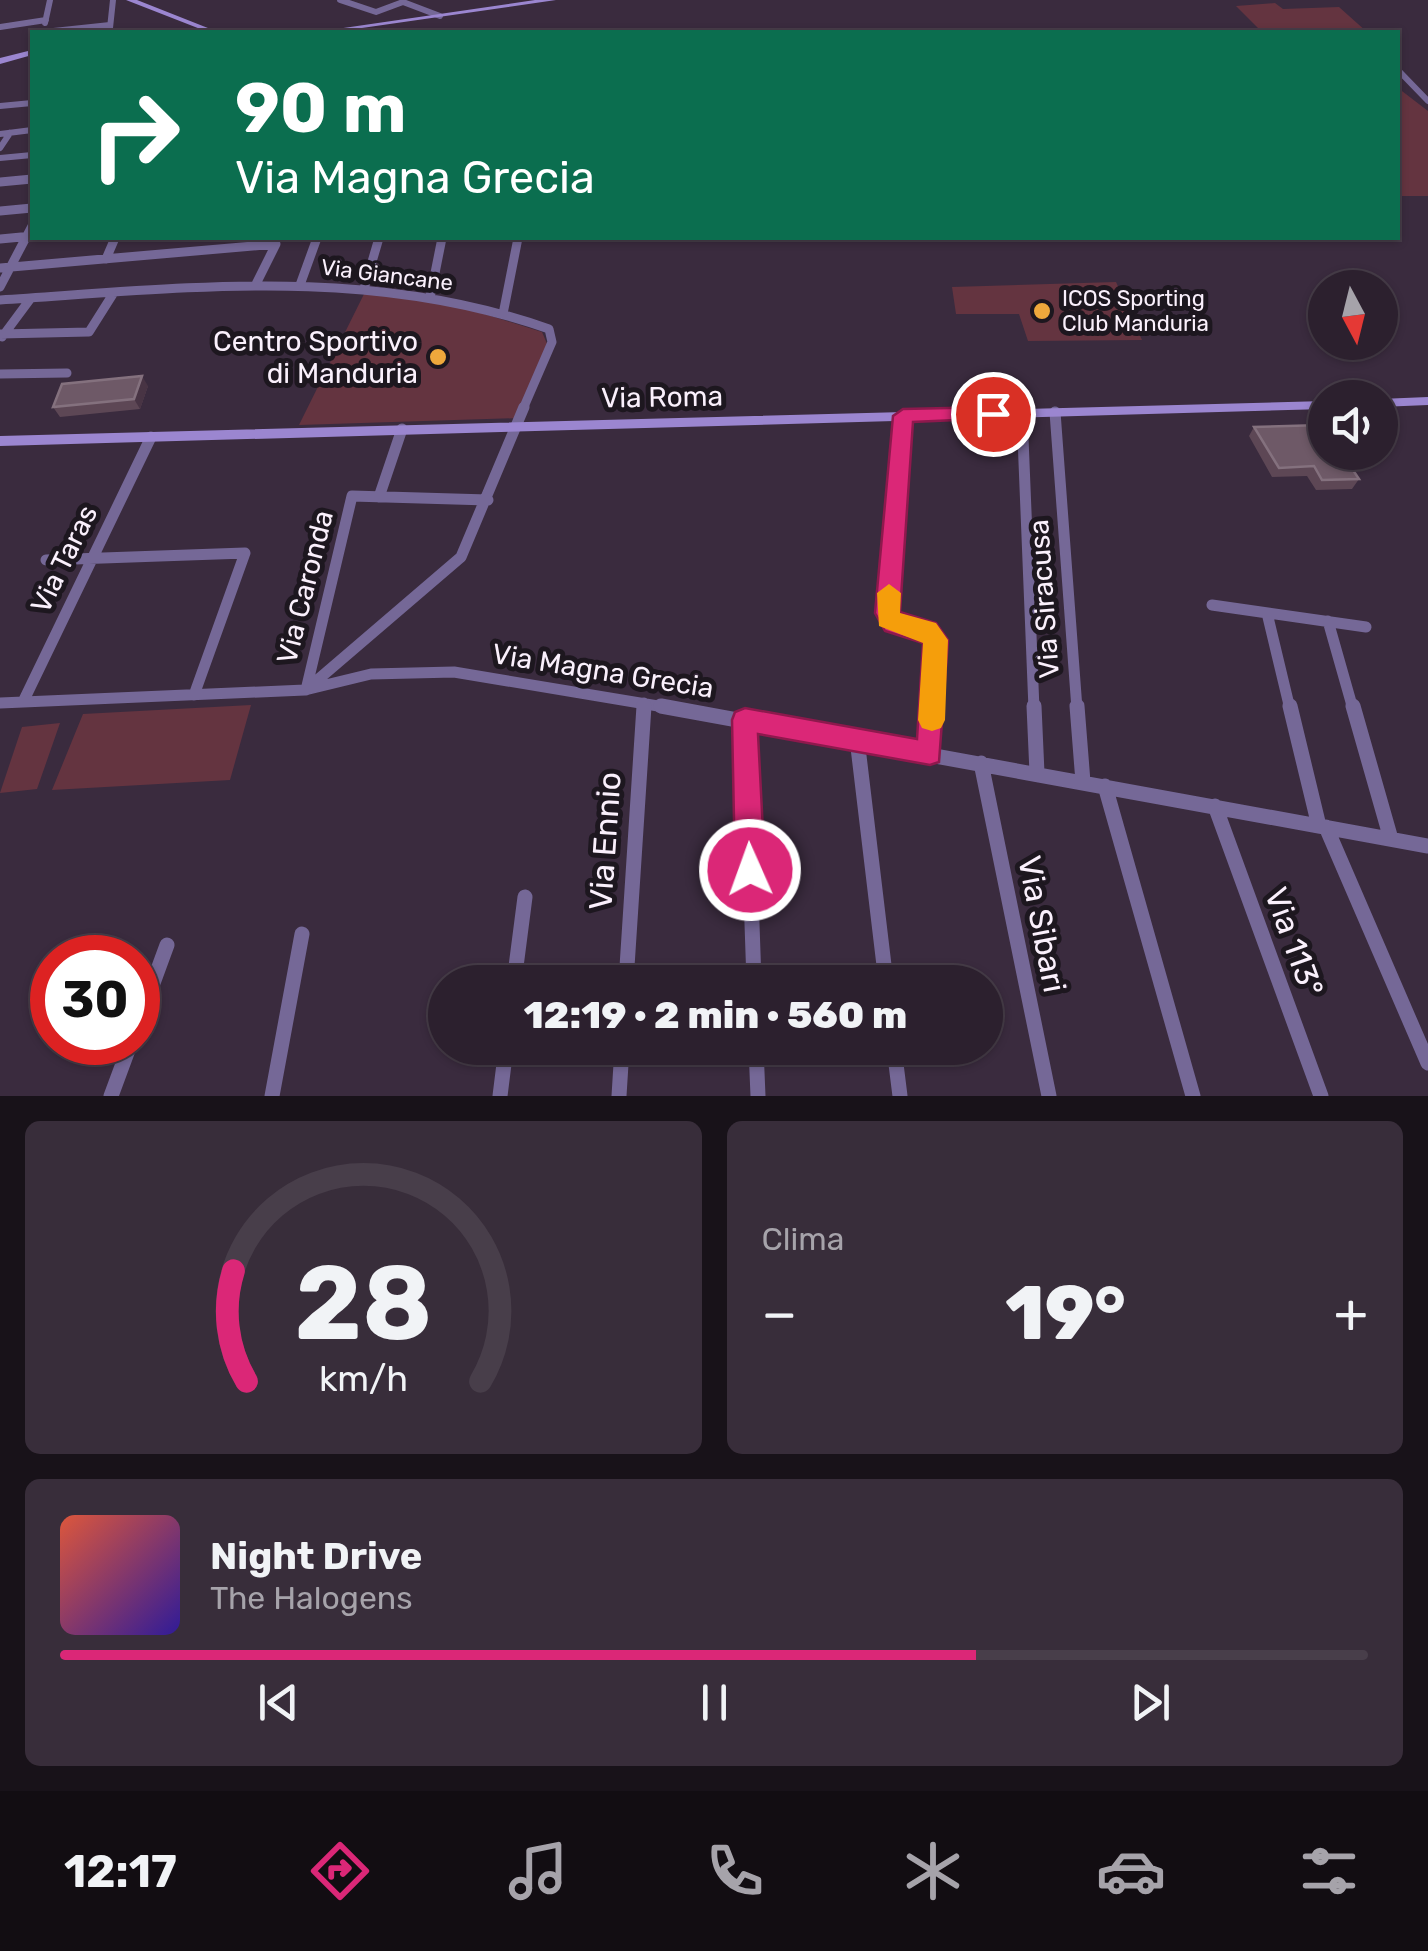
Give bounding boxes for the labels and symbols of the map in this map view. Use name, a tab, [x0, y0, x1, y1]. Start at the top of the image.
street label: Via Giancane	[319, 254, 455, 296]
north arrow	[1308, 270, 1398, 360]
place label: ICOS Sporting Club Manduria	[1062, 285, 1209, 337]
marker: ICOS Sporting Club Manduria	[1031, 300, 1053, 322]
place label: Centro Sportivo di Manduria	[213, 325, 418, 390]
marker: Centro Sportivo di Manduria	[427, 346, 449, 368]
pin	[951, 372, 1036, 457]
street label: Via Roma	[601, 379, 723, 415]
street label: Via Taras	[24, 500, 104, 618]
street label: Via Caronda	[270, 507, 340, 667]
street label: Via Siracusa	[1022, 518, 1066, 680]
street label: Via Magna Grecia	[490, 637, 716, 705]
street label: Via Ennio	[581, 771, 629, 911]
position arrow	[698, 818, 802, 922]
street label: Via Sibari	[1010, 852, 1074, 996]
street label: Via 113°	[1257, 882, 1331, 1002]
speed limit sign: 30	[30, 935, 160, 1065]

